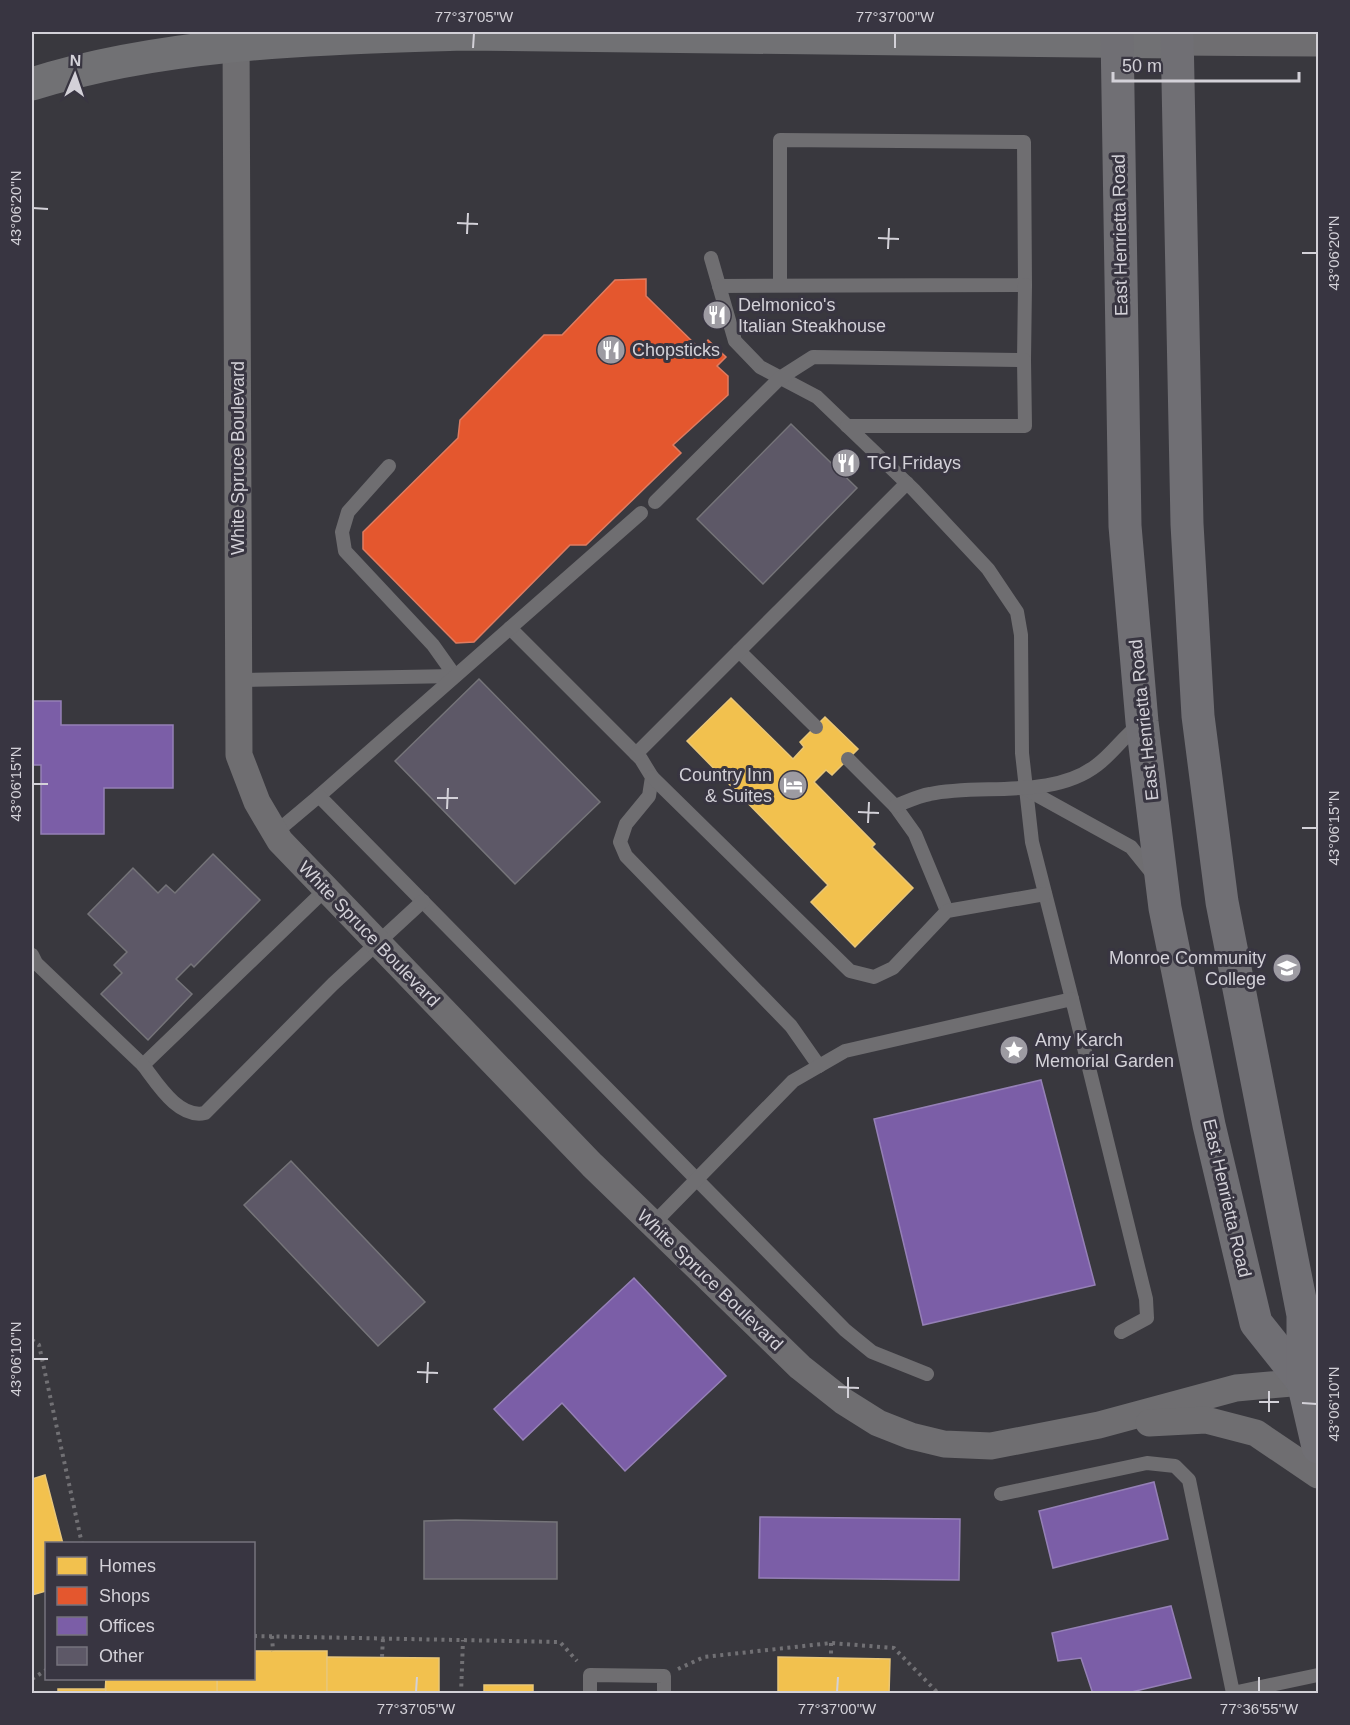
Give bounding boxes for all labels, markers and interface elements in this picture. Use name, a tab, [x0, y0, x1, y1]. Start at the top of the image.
text: 77°37'05"W	[435, 8, 514, 25]
text: 77°37'00"W	[856, 8, 935, 25]
north arrow	[45, 45, 105, 105]
scale bar	[1113, 45, 1299, 83]
text: N	[69, 52, 82, 69]
text: 50 m	[1122, 56, 1162, 76]
street label: East Henrietta Road	[1109, 154, 1131, 316]
text: 43°06'20"N	[7, 170, 24, 246]
text: 43°06'20"N	[1325, 215, 1342, 291]
place label: Delmonico's Italian Steakhouse	[738, 295, 886, 336]
restaurant icon: Delmonico's Italian Steakhouse	[701, 299, 733, 331]
restaurant icon: Chopsticks	[595, 334, 627, 366]
place label: Chopsticks	[632, 340, 720, 360]
street label: White Spruce Boulevard	[228, 361, 248, 555]
restaurant icon: TGI Fridays	[830, 447, 862, 479]
place label: TGI Fridays	[867, 453, 961, 473]
street label: East Henrietta Road	[1126, 638, 1162, 802]
text: 43°06'15"N	[7, 746, 24, 822]
place label: Country Inn & Suites	[679, 765, 772, 806]
hotel icon: Country Inn & Suites	[777, 769, 809, 801]
text: 43°06'15"N	[1325, 790, 1342, 866]
street label: White Spruce Boulevard	[294, 857, 444, 1011]
place label: Monroe Community College	[1109, 948, 1266, 989]
school or university icon: Monroe Community College	[1271, 952, 1303, 984]
place label: Amy Karch Memorial Garden	[1035, 1030, 1174, 1071]
place icon: Amy Karch Memorial Garden	[998, 1034, 1030, 1066]
street label: East Henrietta Road	[1199, 1117, 1255, 1279]
street label: White Spruce Boulevard	[633, 1205, 787, 1355]
text: 43°06'10"N	[7, 1321, 24, 1397]
text: 43°06'10"N	[1325, 1366, 1342, 1442]
legend	[45, 1542, 255, 1680]
text: Homes	[99, 1556, 156, 1576]
text: Shops	[99, 1586, 150, 1606]
text: Offices	[99, 1616, 155, 1636]
text: Other	[99, 1646, 144, 1666]
text: 77°37'05"W	[377, 1700, 456, 1717]
text: 77°37'00"W	[798, 1700, 877, 1717]
text: 77°36'55"W	[1220, 1700, 1299, 1717]

